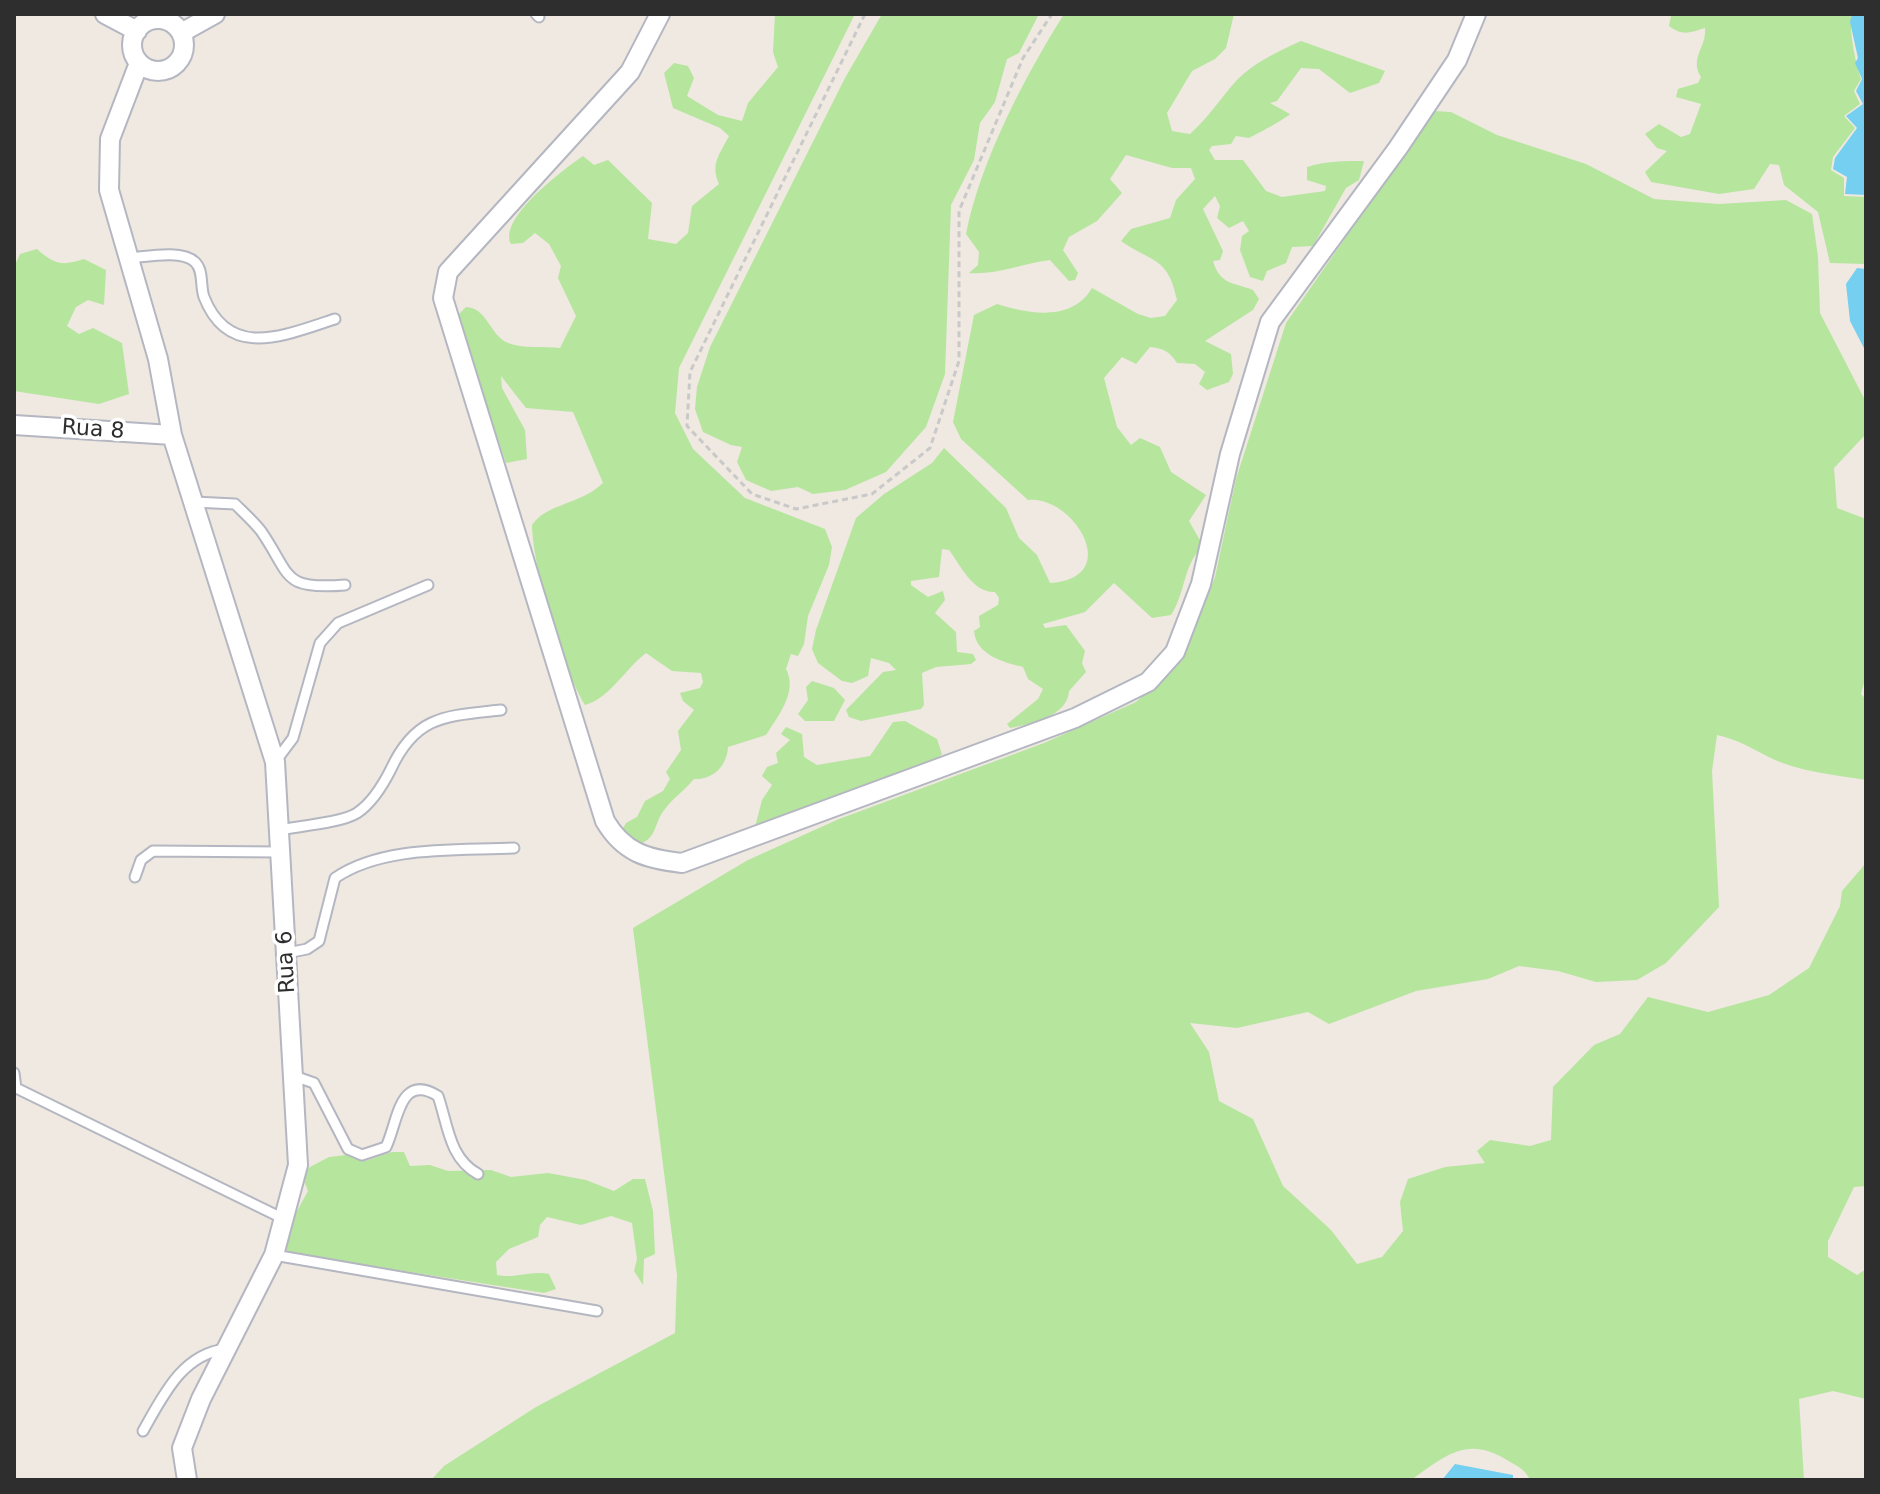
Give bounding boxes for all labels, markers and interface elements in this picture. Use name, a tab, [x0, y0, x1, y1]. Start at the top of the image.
street label: Rua 8	[61, 415, 125, 445]
street label: Rua 6	[272, 930, 302, 994]

